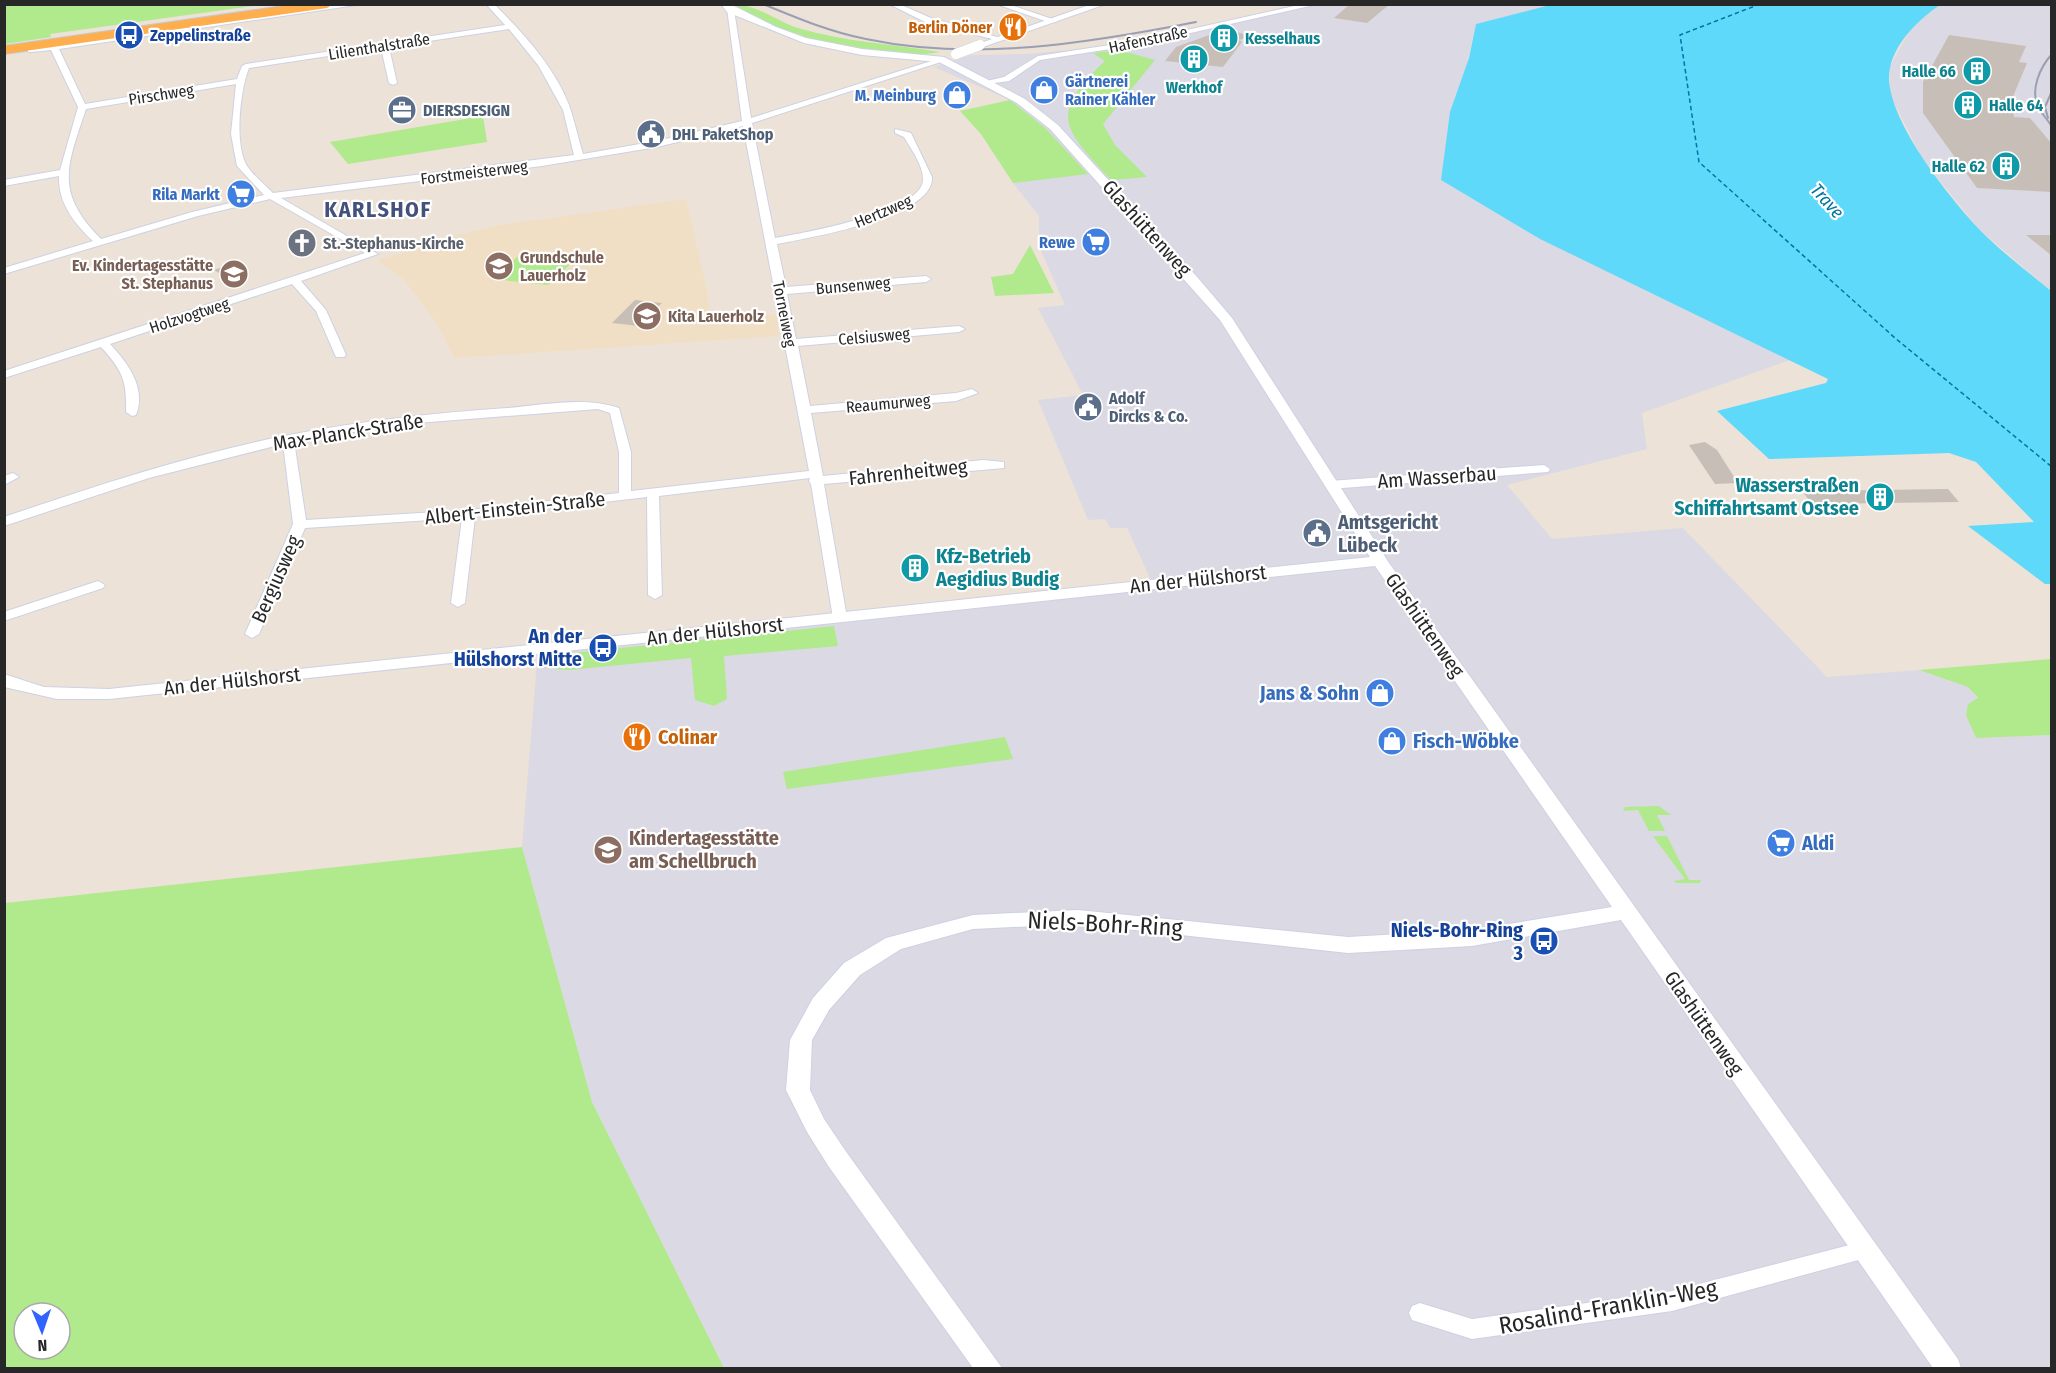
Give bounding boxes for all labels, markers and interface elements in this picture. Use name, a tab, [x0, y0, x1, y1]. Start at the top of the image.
restaurant icon: Berlin Döner	[997, 11, 1029, 43]
place label: Berlin Döner	[908, 18, 992, 37]
bus stop icon: Zeppelinstraße	[113, 19, 145, 51]
street label: Hafenstraße	[1107, 22, 1189, 57]
building icon: Kesselhaus	[1208, 22, 1240, 54]
place label: Zeppelinstraße	[150, 26, 251, 45]
street label: Lilienthalstraße	[327, 29, 431, 64]
place label: Kesselhaus	[1245, 29, 1320, 48]
building icon: Werkhof	[1178, 43, 1210, 75]
building icon: Halle 66	[1961, 55, 1993, 87]
place label: Halle 66	[1902, 62, 1956, 81]
place label: Gärtnerei Rainer Kähler	[1065, 72, 1155, 109]
shop icon: Gärtnerei Rainer Kähler	[1028, 74, 1060, 106]
place label: Werkhof	[1166, 78, 1224, 97]
shop icon: M. Meinburg	[941, 79, 973, 111]
street label: Pirschweg	[127, 80, 196, 109]
place label: M. Meinburg	[855, 86, 936, 105]
building icon: Halle 64	[1952, 89, 1984, 121]
office icon: DIERSDESIGN	[386, 94, 418, 126]
place label: Halle 64	[1989, 96, 2043, 115]
place label: DIERSDESIGN	[423, 101, 510, 120]
public building icon: DHL PaketShop	[635, 118, 667, 150]
place label: DHL PaketShop	[672, 125, 774, 144]
building icon: Halle 62	[1990, 150, 2022, 182]
street label: Forstmeisterweg	[419, 156, 529, 188]
place label: Halle 62	[1932, 157, 1986, 176]
street label: Glashüttenweg	[1097, 175, 1197, 282]
supermarket icon: Rila Markt	[225, 178, 257, 210]
water label: Trave	[1806, 179, 1849, 223]
place label: Rila Markt	[152, 185, 220, 204]
street label: Hertzweg	[852, 191, 915, 232]
district label: KARLSHOF	[324, 196, 432, 223]
supermarket icon: Rewe	[1080, 226, 1112, 258]
church icon: St.-Stephanus-Kirche	[286, 227, 318, 259]
place label: Rewe	[1039, 233, 1075, 252]
place label: St.-Stephanus-Kirche	[323, 234, 464, 253]
place label: Grundschule Lauerholz	[520, 248, 604, 285]
school or university icon: Grundschule Lauerholz	[483, 250, 515, 282]
place label: Ev. Kindertagesstätte St. Stephanus	[72, 256, 213, 293]
school or university icon: Ev. Kindertagesstätte St. Stephanus	[218, 258, 250, 290]
street label: Bunsenweg	[815, 273, 892, 298]
street label: Torneiweg	[769, 279, 800, 349]
street label: Holzvogtweg	[147, 293, 232, 337]
school or university icon: Kita Lauerholz	[631, 300, 663, 332]
place label: Kita Lauerholz	[668, 307, 764, 326]
street label: Celsiusweg	[837, 324, 911, 349]
place label: Adolf Dircks & Co.	[1108, 389, 1188, 426]
street label: Reaumurweg	[845, 390, 931, 417]
public building icon: Adolf Dircks & Co.	[1072, 391, 1104, 423]
street label: Max-Planck-Straße	[271, 408, 425, 456]
street label: Fahrenheitweg	[848, 454, 969, 490]
street label: Am Wasserbau	[1377, 461, 1497, 493]
place label: Wasserstraßen Schiffahrtsamt Ostsee	[1674, 473, 1859, 520]
building icon: Wasserstraßen Schiffahrtsamt Ostsee	[1864, 481, 1896, 513]
street label: Albert-Einstein-Straße	[424, 487, 606, 529]
place label: Amtsgericht Lübeck	[1337, 510, 1439, 557]
public building icon: Amtsgericht Lübeck	[1301, 517, 1333, 549]
street label: Bergiusweg	[246, 531, 306, 626]
place label: Kfz-Betrieb Aegidius Budig	[935, 544, 1059, 591]
building icon: Kfz-Betrieb Aegidius Budig	[899, 552, 931, 584]
street label: An der Hülshorst	[1128, 560, 1268, 598]
street label: Glashüttenweg	[1380, 568, 1470, 682]
street label: An der Hülshorst	[645, 612, 785, 650]
place label: An der Hülshorst Mitte	[454, 624, 583, 671]
bus stop icon: An der Hülshorst Mitte	[587, 632, 619, 664]
street label: An der Hülshorst	[162, 662, 302, 700]
shop icon: Jans & Sohn	[1364, 677, 1396, 709]
place label: Jans & Sohn	[1259, 681, 1359, 705]
restaurant icon: Colinar	[621, 721, 653, 753]
place label: Colinar	[658, 725, 718, 749]
shop icon: Fisch-Wöbke	[1376, 725, 1408, 757]
place label: Fisch-Wöbke	[1413, 729, 1519, 753]
place label: Kindertagesstätte am Schellbruch	[629, 826, 779, 873]
supermarket icon: Aldi	[1765, 827, 1797, 859]
place label: Aldi	[1801, 831, 1834, 855]
school or university icon: Kindertagesstätte am Schellbruch	[592, 834, 624, 866]
street label: Niels-Bohr-Ring	[1027, 906, 1184, 942]
place label: Niels-Bohr-Ring 3	[1391, 918, 1523, 965]
bus stop icon: Niels-Bohr-Ring 3	[1528, 925, 1560, 957]
street label: Glashüttenweg	[1659, 966, 1749, 1080]
street label: Rosalind-Franklin-Weg	[1497, 1274, 1720, 1340]
north arrow	[12, 1301, 72, 1361]
text: N	[37, 1336, 48, 1355]

